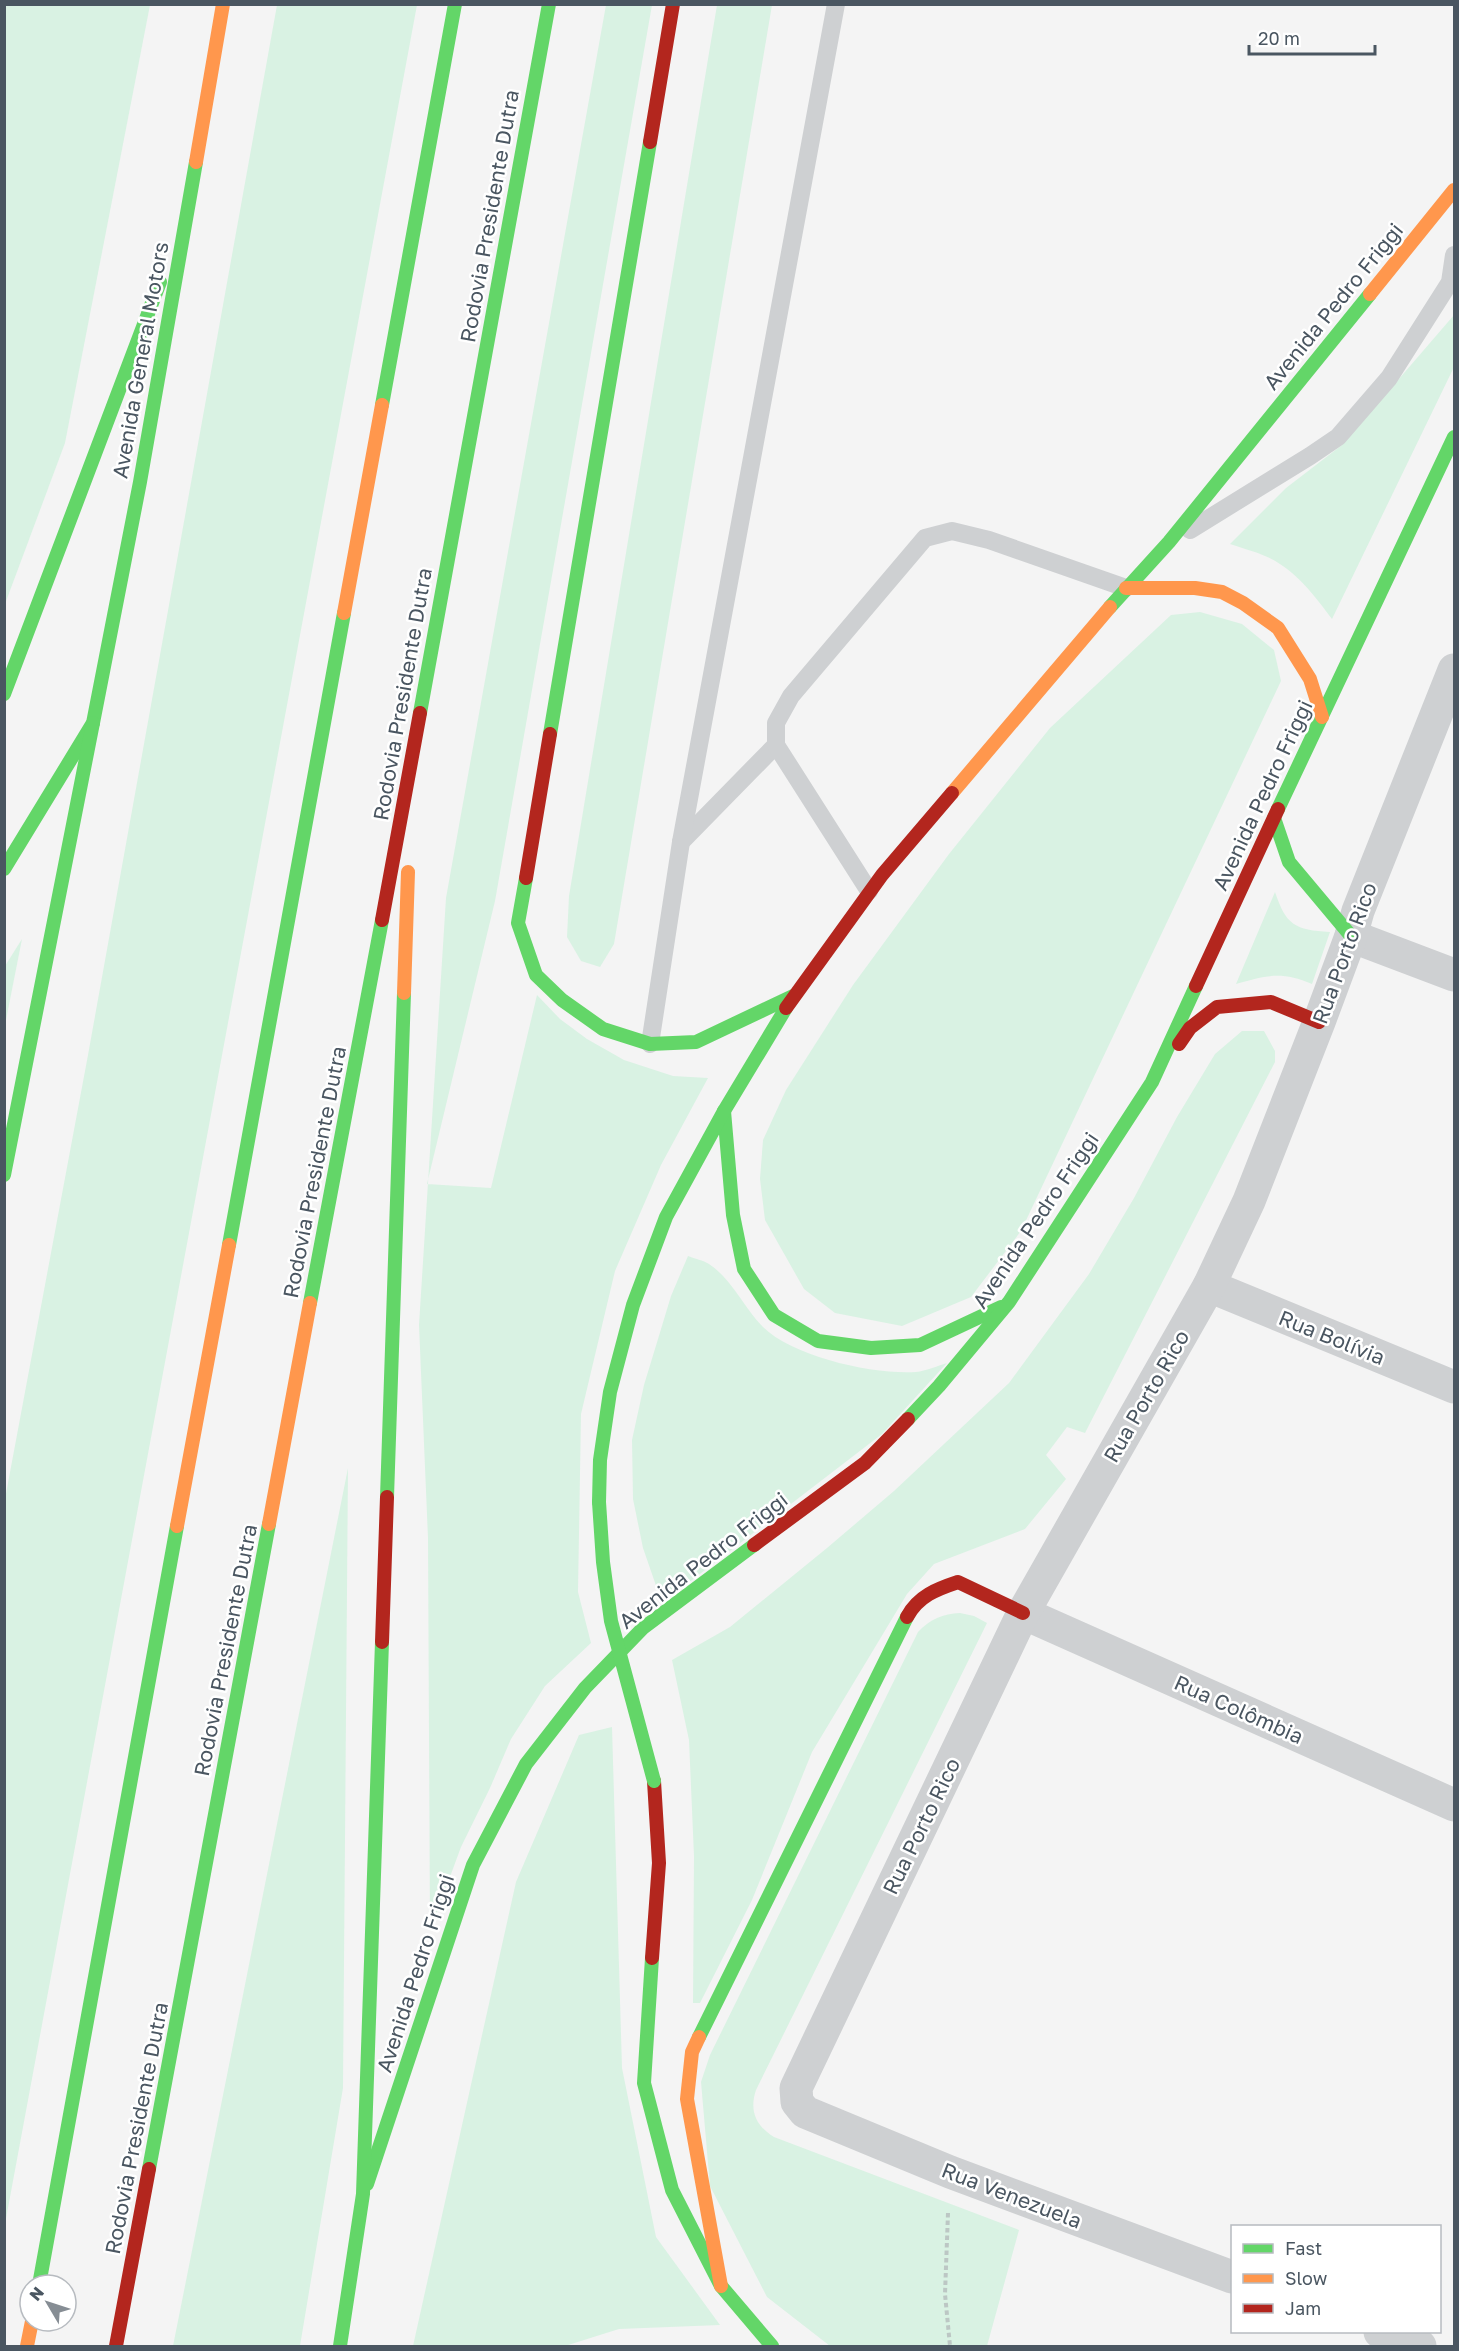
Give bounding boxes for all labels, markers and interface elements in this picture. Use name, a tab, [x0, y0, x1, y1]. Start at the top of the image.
scale bar	[1249, 18, 1375, 56]
text: 20 m	[1258, 27, 1300, 49]
street label: Rodovia Presidente Dutra	[454, 88, 524, 344]
street label: Avenida Pedro Friggi	[1258, 217, 1408, 395]
street label: Avenida General Motors	[106, 240, 174, 480]
street label: Rodovia Presidente Dutra	[367, 566, 437, 822]
street label: Avenida Pedro Friggi	[1206, 696, 1318, 894]
street label: Rua Porto Rico	[1306, 879, 1382, 1027]
street label: Rodovia Presidente Dutra	[277, 1044, 351, 1300]
street label: Avenida Pedro Friggi	[966, 1127, 1104, 1313]
street label: Rua Bolívia	[1275, 1304, 1389, 1370]
street label: Rua Porto Rico	[1098, 1325, 1194, 1467]
street label: Avenida Pedro Friggi	[613, 1486, 793, 1634]
street label: Rodovia Presidente Dutra	[188, 1522, 262, 1778]
street label: Rua Colômbia	[1170, 1669, 1308, 1749]
street label: Rua Porto Rico	[877, 1754, 965, 1898]
street label: Avenida Pedro Friggi	[371, 1870, 459, 2076]
street label: Rodovia Presidente Dutra	[99, 2000, 173, 2256]
street label: Rua Venezuela	[938, 2156, 1086, 2234]
legend	[1231, 2225, 1441, 2333]
text: Fast	[1285, 2237, 1322, 2259]
text: Slow	[1285, 2267, 1328, 2289]
north arrow	[18, 2273, 78, 2333]
text: N	[25, 2283, 48, 2305]
text: Jam	[1285, 2297, 1321, 2319]

